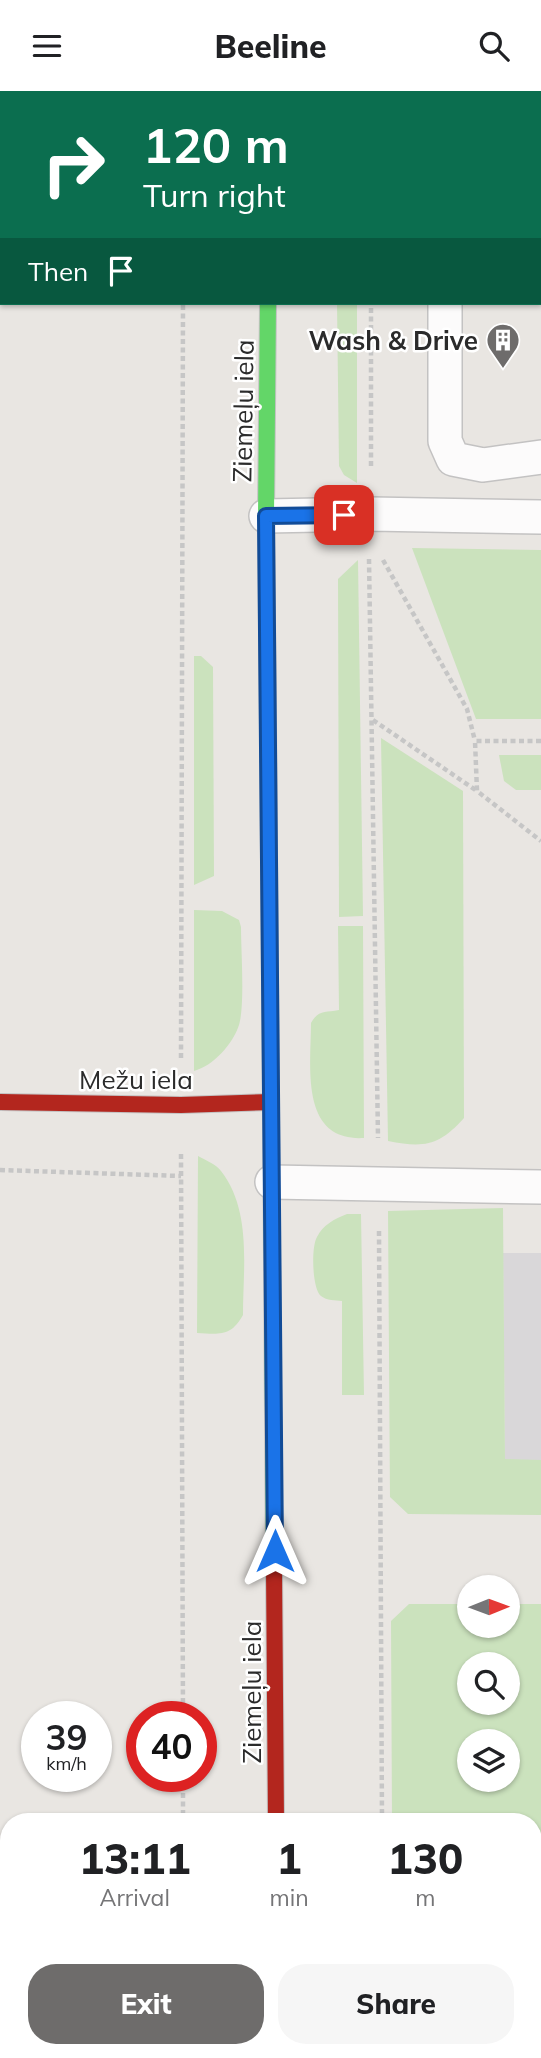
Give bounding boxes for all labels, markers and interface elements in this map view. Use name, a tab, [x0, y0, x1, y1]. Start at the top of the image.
text: Beeline	[214, 26, 327, 66]
icon: menu	[28, 27, 66, 65]
icon: search	[475, 27, 513, 65]
text: 120 m	[143, 114, 289, 175]
icon: right	[28, 119, 119, 210]
text: Turn right	[143, 175, 286, 215]
icon: arrive	[102, 252, 140, 290]
text: Then	[28, 255, 88, 288]
building icon: Wash & Drive	[484, 321, 522, 370]
place label: Wash & Drive	[309, 324, 478, 357]
street label: Ziemeļu iela	[225, 339, 261, 483]
pin	[314, 485, 374, 545]
icon: arrive	[325, 496, 363, 534]
street label: Mežu iela	[79, 1063, 193, 1096]
position arrow	[238, 1514, 312, 1588]
north arrow	[457, 1575, 520, 1638]
map controls	[457, 1575, 520, 1792]
street label: Ziemeļu iela	[235, 1621, 268, 1763]
button: search	[457, 1652, 520, 1715]
speed limit sign: 40	[126, 1701, 217, 1792]
text: 39	[45, 1715, 88, 1759]
button: layers	[457, 1729, 520, 1792]
text: km/h	[46, 1752, 87, 1775]
text: 13:11	[79, 1832, 191, 1885]
text: 1	[276, 1832, 302, 1885]
text: 130	[388, 1832, 463, 1885]
text: Arrival	[100, 1883, 170, 1912]
text: min	[269, 1883, 309, 1912]
text: m	[415, 1883, 435, 1912]
button: Exit	[28, 1964, 264, 2044]
button: Share	[278, 1964, 514, 2044]

